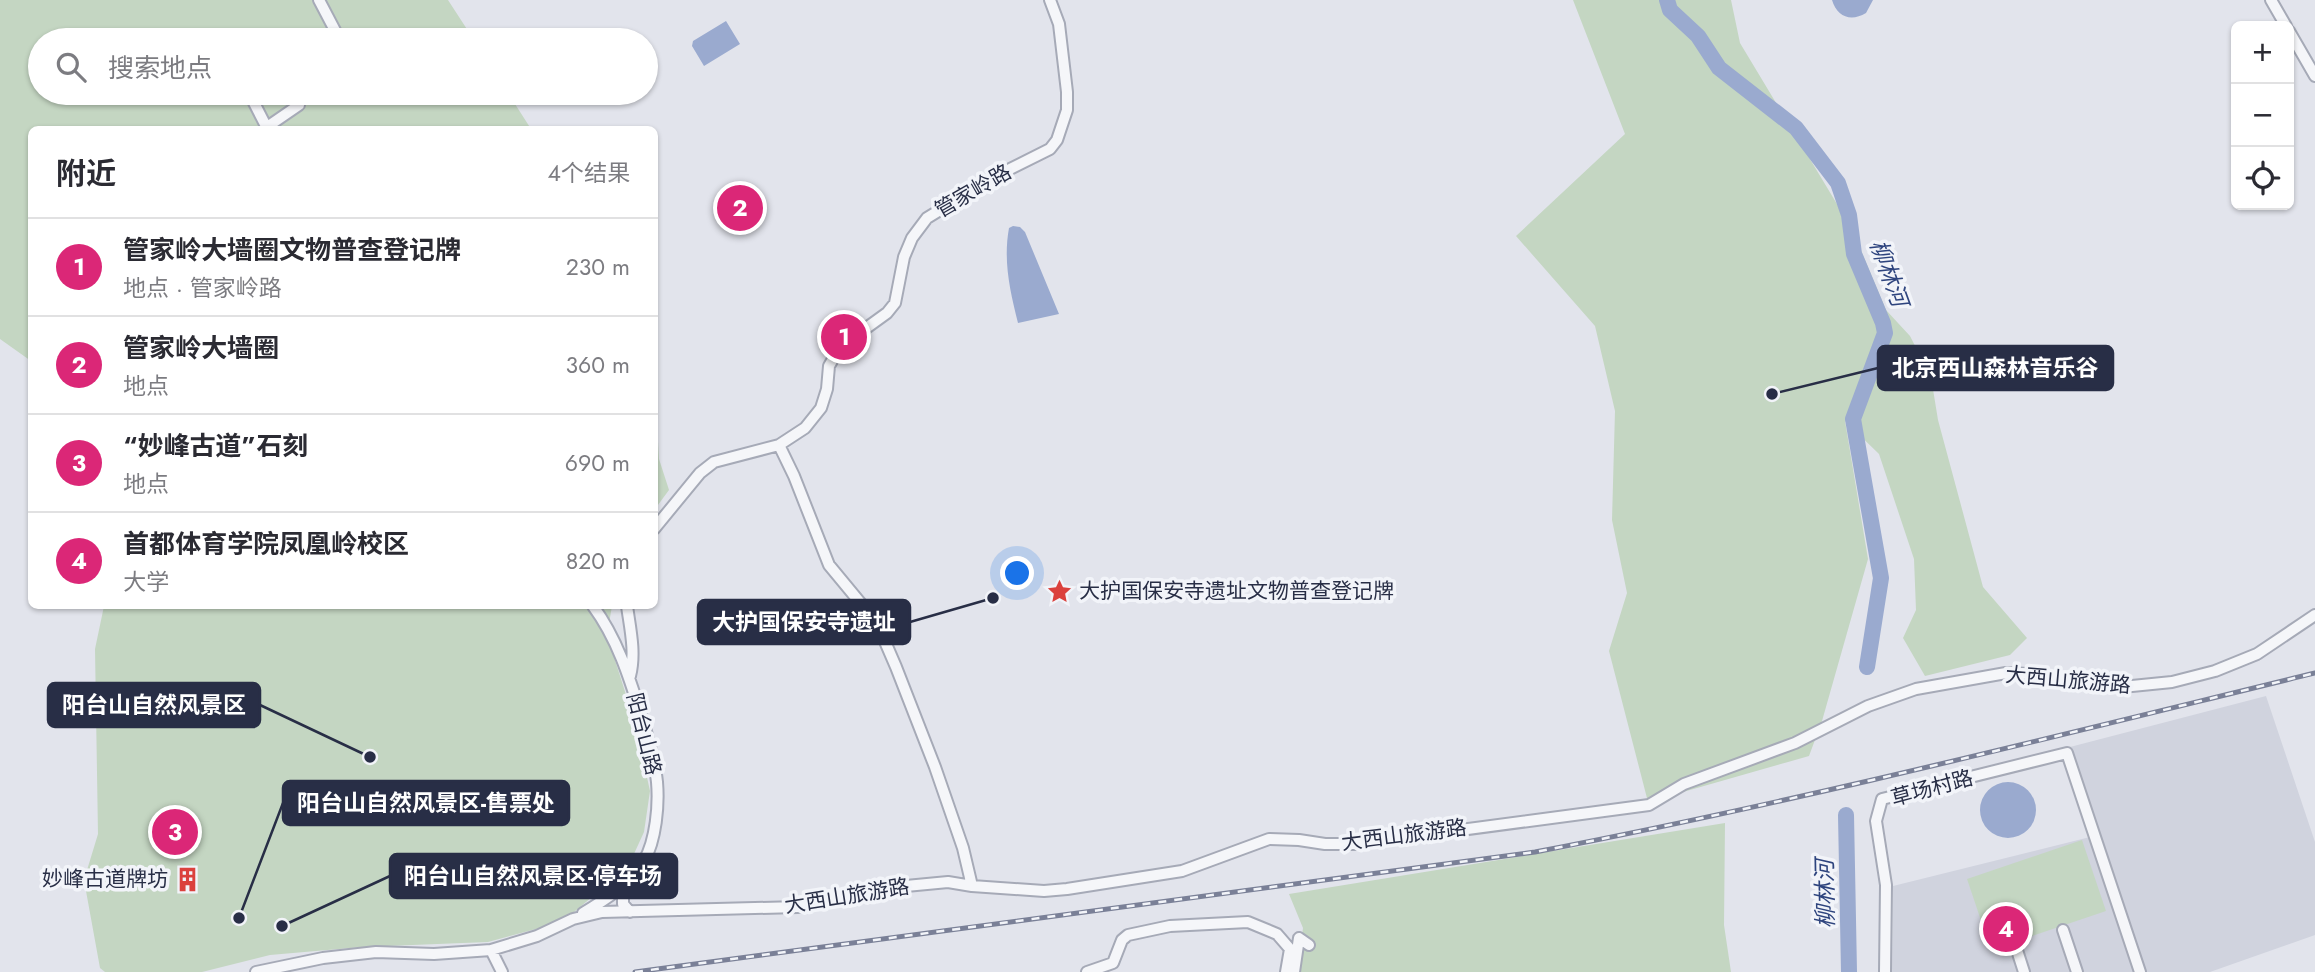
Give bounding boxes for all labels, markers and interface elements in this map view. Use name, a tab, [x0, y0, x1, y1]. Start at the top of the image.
map controls	[2231, 21, 2294, 210]
button: +	[2231, 21, 2294, 84]
search box	[28, 28, 658, 105]
icon: search	[52, 48, 90, 86]
text: 搜索地点	[108, 49, 212, 87]
button: −	[2231, 84, 2294, 147]
button: locate	[2231, 147, 2294, 210]
text: 附近	[56, 152, 116, 195]
text: 4个结果	[548, 156, 630, 190]
street label: 管家岭路	[929, 157, 1017, 225]
pin: 2	[717, 182, 763, 234]
text: 管家岭大墙圈文物普查登记牌	[123, 231, 461, 269]
water label: 柳林河	[1861, 235, 1918, 315]
text: 1	[73, 250, 85, 284]
text: 230 m	[566, 250, 630, 284]
text: 地点 · 管家岭路	[123, 271, 282, 305]
pin: 1	[821, 311, 867, 363]
text: 管家岭大墙圈	[123, 329, 279, 367]
callout: 北京西山森林音乐谷	[1878, 346, 2113, 390]
text: 2	[71, 348, 87, 382]
text: 360 m	[566, 348, 630, 382]
text: 北京西山森林音乐谷	[1892, 351, 2099, 385]
text: 地点	[123, 369, 169, 403]
text: “妙峰古道”石刻	[123, 427, 308, 465]
text: 3	[72, 446, 86, 480]
text: 690 m	[565, 446, 630, 480]
text: 地点	[123, 467, 169, 501]
text: 首都体育学院凤凰岭校区	[123, 525, 409, 563]
text: 4	[71, 544, 87, 578]
text: 820 m	[566, 544, 630, 578]
your location	[1000, 556, 1034, 590]
text: 大学	[123, 565, 169, 599]
place label: 大护国保安寺遗址文物普查登记牌	[1079, 576, 1394, 606]
place icon: 大护国保安寺遗址文物普查登记牌	[1045, 577, 1073, 605]
callout: 大护国保安寺遗址	[698, 600, 910, 644]
text: 大护国保安寺遗址	[712, 605, 896, 639]
street label: 大西山旅游路	[2004, 660, 2132, 700]
callout: 阳台山自然风景区	[48, 683, 260, 727]
text: 阳台山自然风景区	[62, 688, 246, 722]
street label: 阳台山路	[619, 690, 669, 778]
street label: 草场村路	[1888, 763, 1976, 813]
callout: 阳台山自然风景区-售票处	[283, 781, 569, 825]
text: 阳台山自然风景区-售票处	[297, 786, 555, 820]
pin: 3	[152, 806, 198, 858]
street label: 大西山旅游路	[1340, 812, 1468, 858]
callout: 阳台山自然风景区-停车场	[390, 854, 677, 898]
water label: 柳林河	[1807, 855, 1843, 929]
text: 阳台山自然风景区-停车场	[404, 859, 662, 893]
place label: 妙峰古道牌坊	[42, 864, 168, 894]
building icon: 妙峰古道牌坊	[174, 865, 202, 893]
street label: 大西山旅游路	[782, 871, 912, 921]
pin: 4	[1983, 903, 2029, 955]

